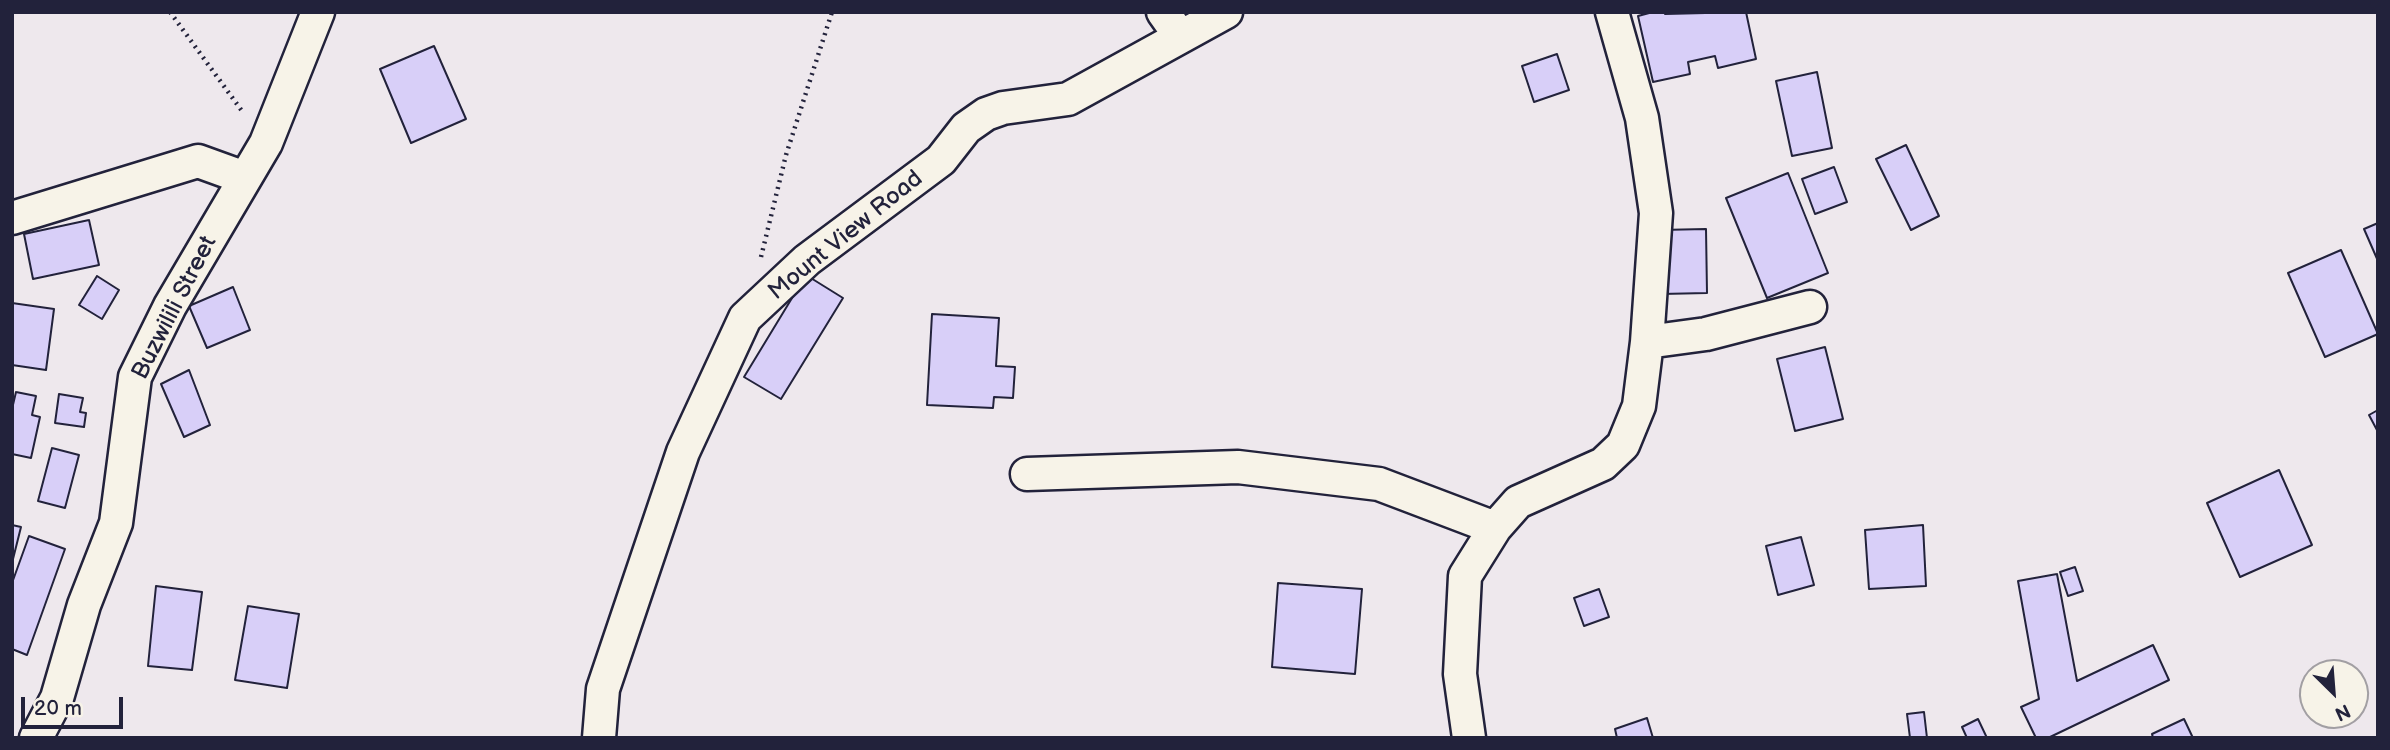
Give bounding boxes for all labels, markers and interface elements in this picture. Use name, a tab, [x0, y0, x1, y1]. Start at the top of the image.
street label: Mount View Road	[763, 165, 929, 307]
street label: Buzwilili Street	[126, 231, 224, 385]
north arrow	[2299, 659, 2369, 729]
scale bar	[24, 684, 126, 728]
text: 20 m	[34, 696, 82, 721]
text: N	[2331, 698, 2354, 725]

